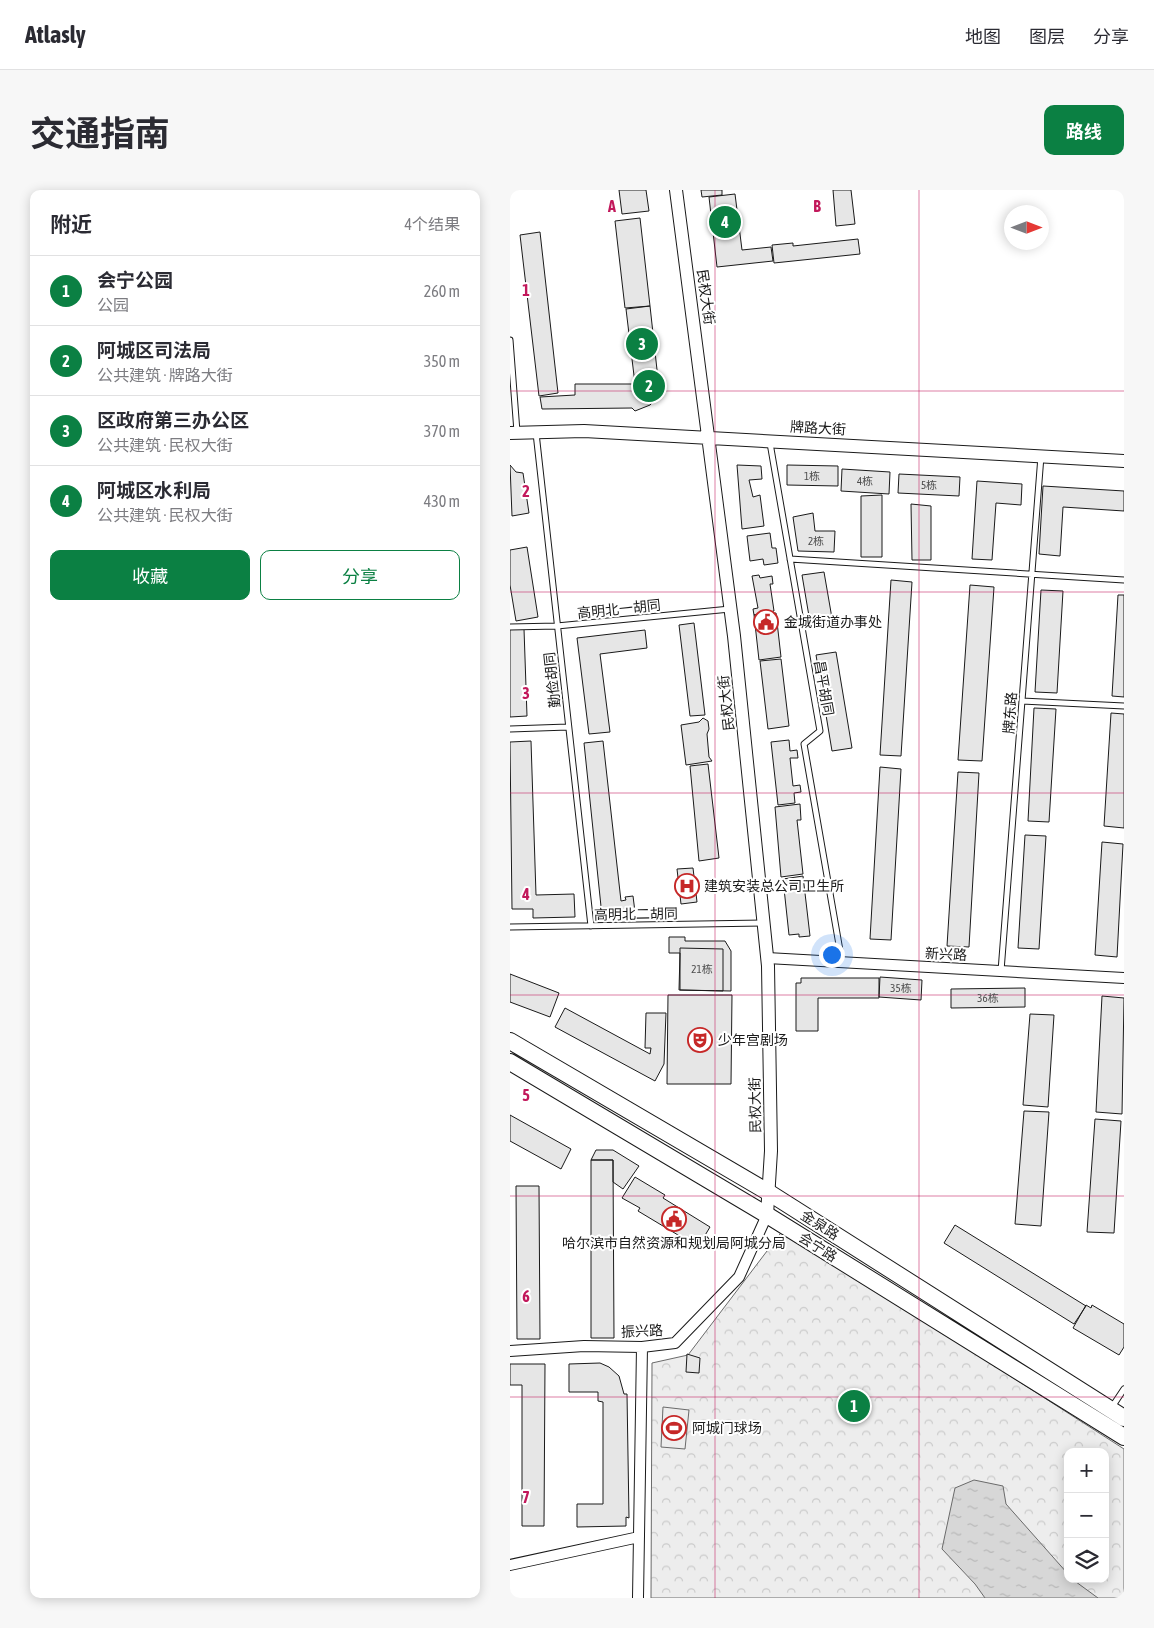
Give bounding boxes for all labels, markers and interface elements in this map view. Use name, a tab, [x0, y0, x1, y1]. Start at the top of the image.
text: Atlasly	[25, 21, 86, 48]
text: 地图	[965, 26, 1001, 47]
text: 图层	[1029, 26, 1065, 47]
text: 分享	[1093, 26, 1129, 47]
button: 路线	[1044, 105, 1124, 155]
text: 交通指南	[30, 113, 170, 153]
text: A	[607, 197, 616, 215]
text: B	[813, 197, 821, 215]
pin: 4	[709, 203, 741, 241]
north arrow	[1004, 205, 1049, 250]
text: 附近	[50, 212, 92, 236]
text: 4个结果	[404, 215, 460, 233]
street label: 民权大街	[694, 268, 718, 326]
text: 会宁公园	[97, 269, 173, 291]
text: 1	[522, 281, 530, 299]
text: 1	[62, 282, 70, 300]
text: 260 m	[424, 282, 460, 300]
text: 公园	[97, 296, 129, 314]
pin: 3	[626, 325, 658, 363]
text: 阿城区司法局	[97, 339, 211, 361]
text: 2	[62, 352, 70, 370]
text: 350 m	[424, 352, 460, 370]
text: 公共建筑 · 牌路大街	[97, 366, 233, 384]
pin: 2	[633, 367, 665, 405]
text: 区政府第三办公区	[97, 409, 249, 431]
street label: 牌路大街	[790, 419, 846, 437]
text: 3	[62, 422, 70, 440]
text: 370 m	[424, 422, 460, 440]
text: 公共建筑 · 民权大街	[97, 436, 233, 454]
house number: 1栋	[804, 470, 820, 482]
house number: 4栋	[857, 475, 873, 487]
text: 阿城区水利局	[97, 479, 211, 501]
house number: 5栋	[921, 479, 937, 491]
text: 2	[522, 482, 530, 500]
text: 4	[62, 492, 70, 510]
text: 430 m	[424, 492, 460, 510]
text: 公共建筑 · 民权大街	[97, 506, 233, 524]
house number: 2栋	[808, 535, 824, 547]
button: 收藏	[50, 550, 250, 600]
button: 分享	[260, 550, 460, 600]
street label: 高明北一胡同	[576, 597, 662, 621]
public building icon: 金城街道办事处	[753, 609, 779, 635]
place label: 金城街道办事处	[784, 614, 882, 630]
street label: 勤俭胡同	[541, 651, 563, 709]
street label: 昌平胡同	[811, 659, 837, 717]
street label: 民权大街	[715, 674, 737, 732]
text: 3	[522, 684, 530, 702]
street label: 牌东路	[1001, 691, 1019, 735]
hospital icon: 建筑安装总公司卫生所	[674, 873, 700, 899]
place label: 建筑安装总公司卫生所	[704, 878, 844, 894]
text: 4	[521, 885, 530, 903]
street label: 高明北二胡同	[594, 905, 678, 923]
your location	[819, 942, 845, 968]
street label: 新兴路	[925, 945, 967, 963]
house number: 21栋	[691, 963, 713, 975]
house number: 35栋	[890, 982, 912, 994]
house number: 36栋	[977, 992, 999, 1004]
theatre icon: 少年宫剧场	[687, 1027, 713, 1053]
place label: 少年宫剧场	[718, 1032, 788, 1048]
street label: 民权大街	[747, 1077, 763, 1133]
text: 5	[522, 1086, 530, 1104]
public building icon: 哈尔滨市自然资源和规划局阿城分局	[661, 1206, 687, 1232]
street label: 金泉路	[798, 1207, 842, 1243]
street label: 会宁路	[796, 1229, 840, 1265]
place label: 哈尔滨市自然资源和规划局阿城分局	[562, 1235, 786, 1251]
text: 6	[522, 1287, 530, 1305]
street label: 振兴路	[621, 1322, 663, 1340]
pin: 1	[838, 1387, 870, 1425]
sports icon: 阿城门球场	[661, 1415, 687, 1441]
place label: 阿城门球场	[692, 1420, 762, 1436]
map controls	[1064, 1448, 1109, 1583]
button: +	[1064, 1448, 1109, 1493]
text: 7	[522, 1488, 530, 1506]
button: −	[1064, 1493, 1109, 1538]
button: layers	[1064, 1538, 1109, 1583]

